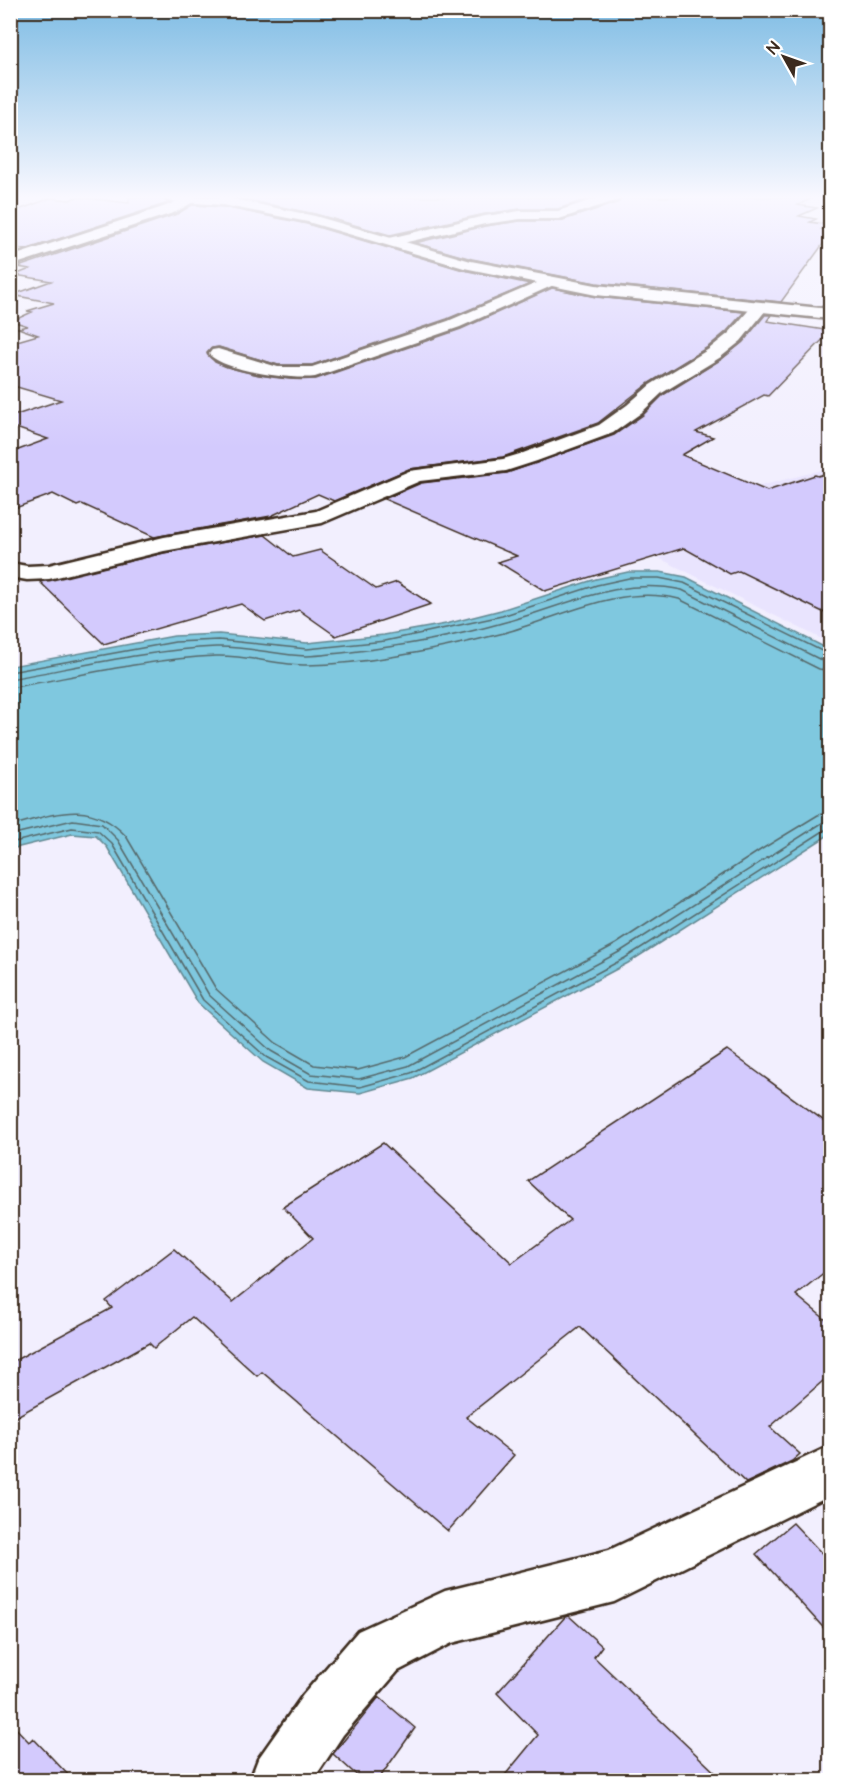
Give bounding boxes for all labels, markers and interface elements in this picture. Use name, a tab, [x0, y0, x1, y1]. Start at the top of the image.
north arrow	[754, 27, 814, 87]
text: N	[762, 37, 785, 59]

